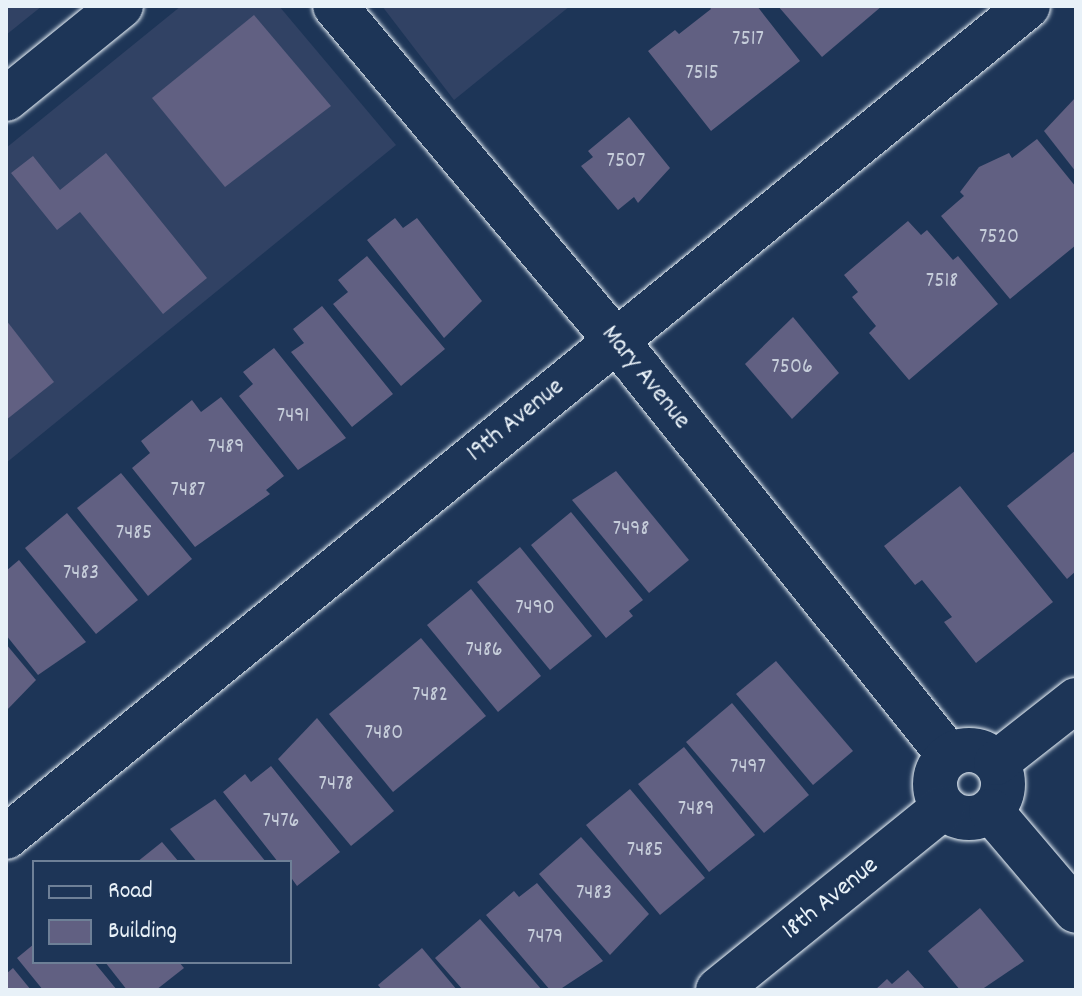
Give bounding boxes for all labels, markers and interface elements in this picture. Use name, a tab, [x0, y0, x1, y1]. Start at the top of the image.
house number: 7517	[732, 27, 764, 53]
house number: 7515	[685, 61, 719, 87]
house number: 7507	[606, 149, 646, 175]
house number: 7520	[979, 225, 1019, 251]
house number: 7518	[926, 269, 958, 295]
street label: Mary Avenue	[594, 320, 696, 436]
house number: 7506	[771, 355, 813, 381]
street label: 19th Avenue	[461, 372, 571, 470]
house number: 7491	[277, 404, 309, 430]
house number: 7489	[208, 435, 244, 461]
house number: 7487	[171, 478, 205, 504]
house number: 7498	[613, 517, 649, 543]
house number: 7485	[116, 521, 152, 547]
house number: 7483	[63, 561, 99, 587]
house number: 7490	[515, 596, 555, 622]
house number: 7486	[465, 638, 503, 664]
house number: 7482	[412, 683, 448, 709]
house number: 7480	[365, 721, 403, 747]
house number: 7497	[730, 755, 766, 781]
house number: 7478	[319, 772, 353, 798]
house number: 7489	[678, 797, 714, 823]
house number: 7476	[263, 809, 299, 835]
house number: 7485	[627, 838, 663, 864]
street label: 18th Avenue	[777, 851, 885, 947]
legend	[32, 860, 292, 964]
text: Road	[108, 875, 153, 909]
house number: 7483	[576, 881, 612, 907]
text: Building	[108, 915, 177, 949]
house number: 7479	[527, 925, 563, 951]

